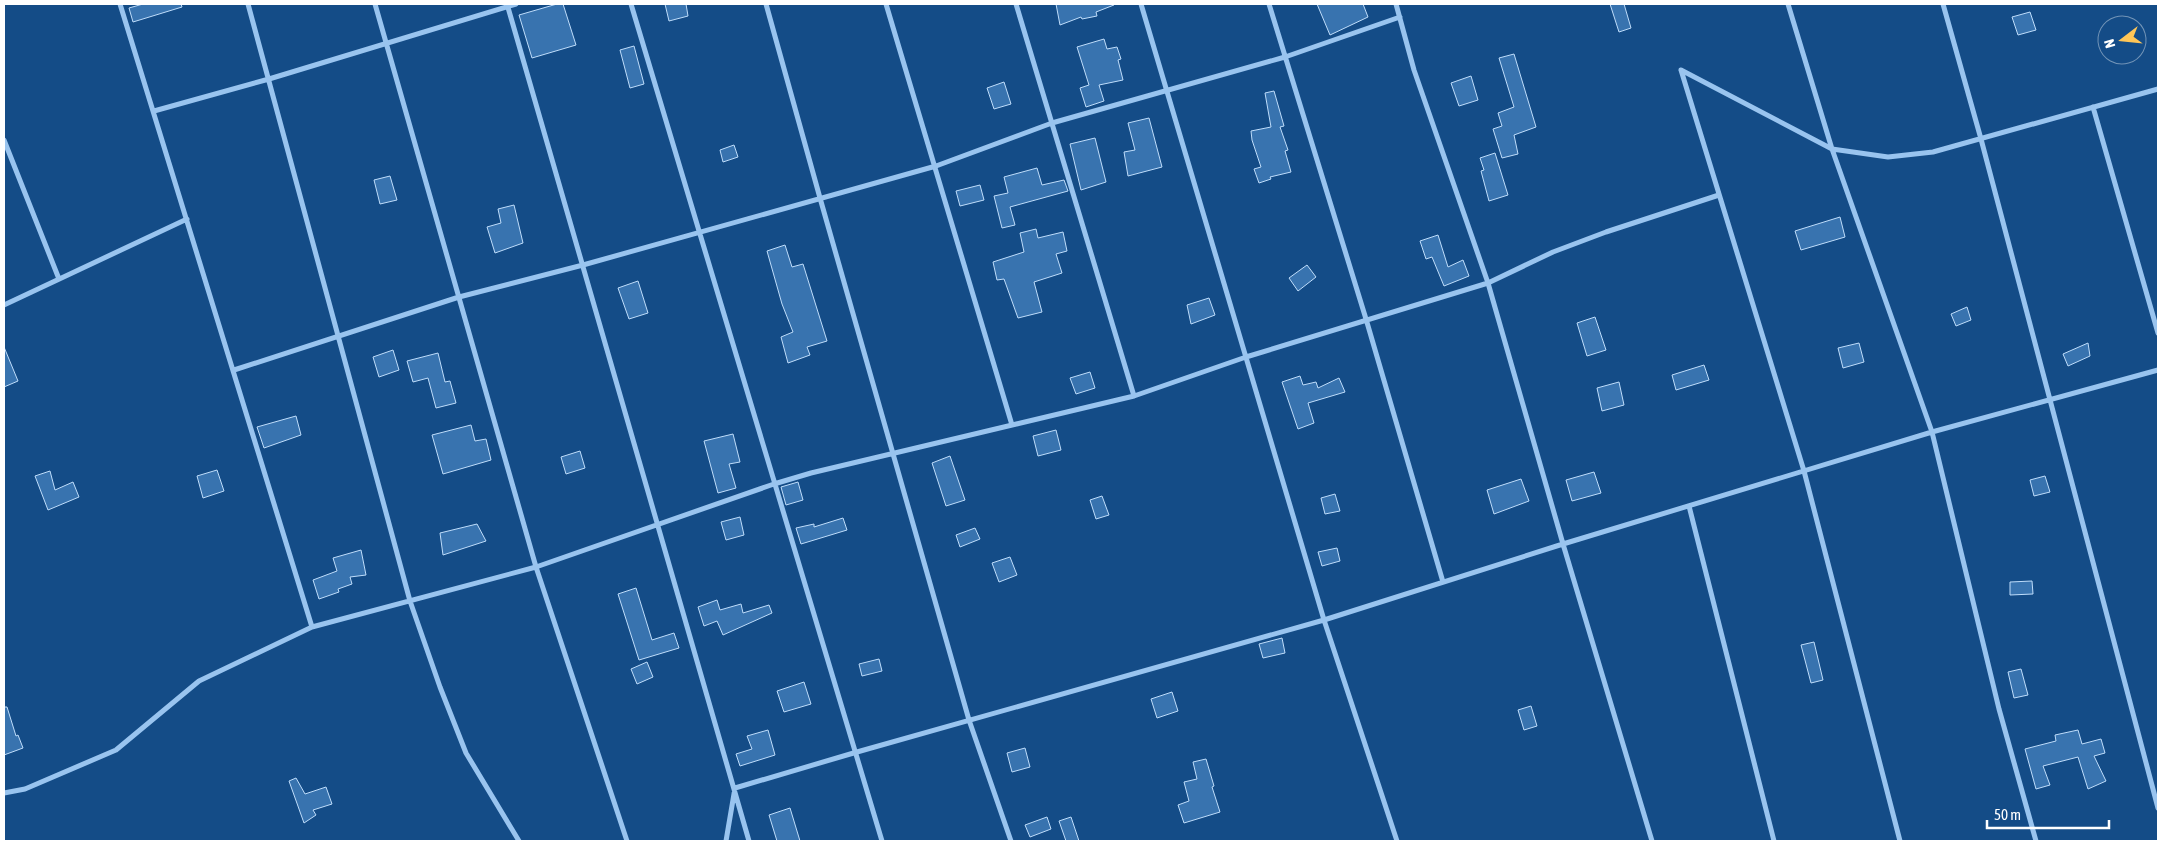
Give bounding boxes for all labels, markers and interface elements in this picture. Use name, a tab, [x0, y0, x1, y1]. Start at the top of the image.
north arrow	[2097, 15, 2147, 65]
text: N	[2101, 37, 2118, 50]
scale bar	[1987, 798, 2110, 830]
text: 50 m	[1994, 806, 2021, 823]

